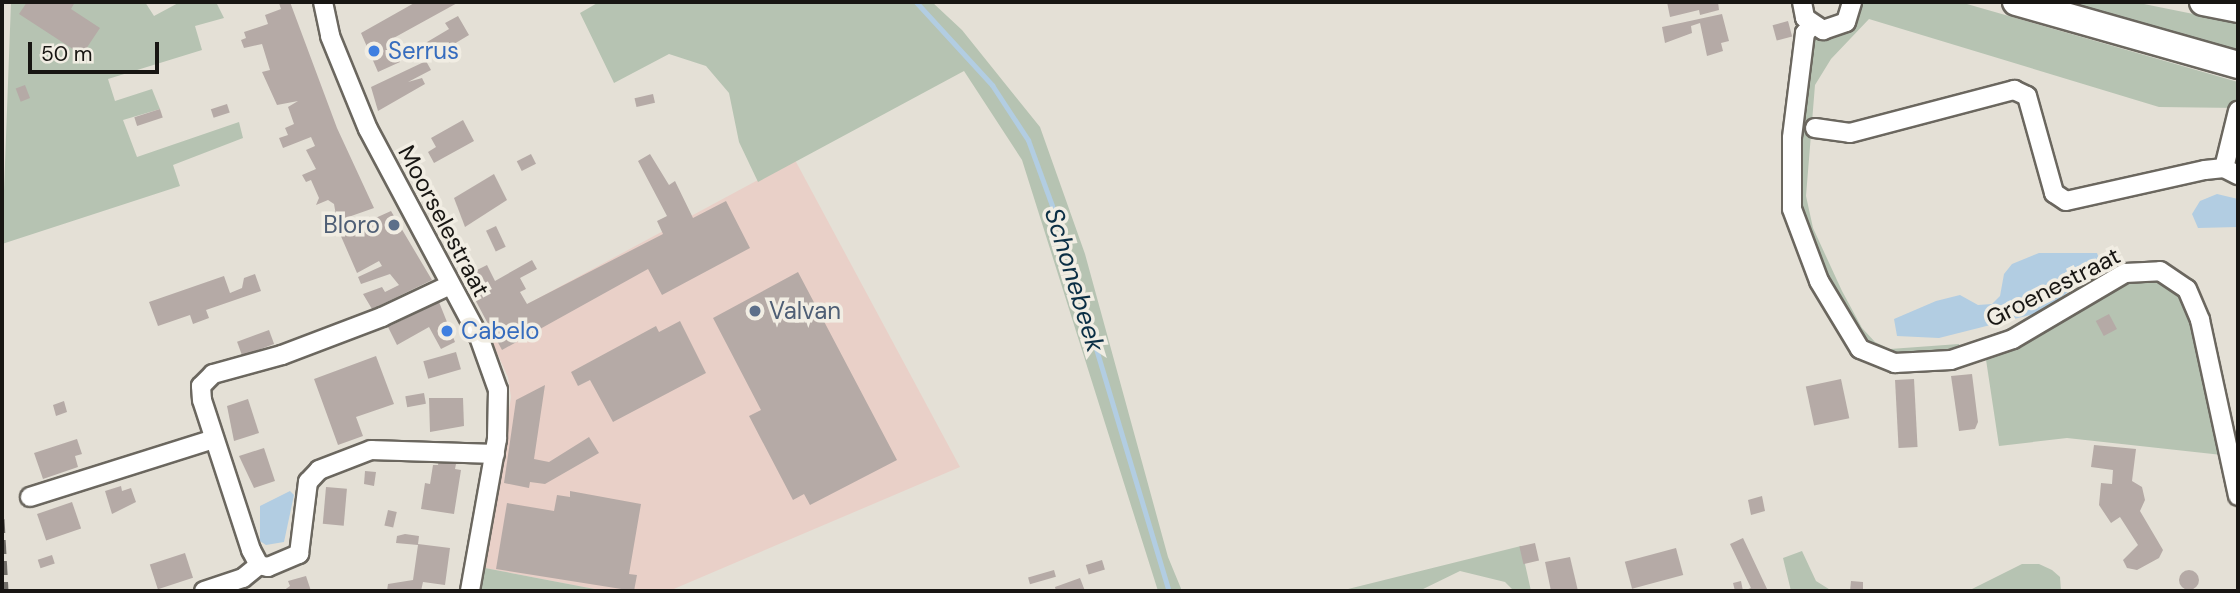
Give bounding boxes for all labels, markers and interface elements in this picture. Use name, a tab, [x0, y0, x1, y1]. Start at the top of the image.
scale bar	[32, 28, 163, 72]
place label: Serrus	[388, 37, 459, 65]
text: 50 m	[41, 40, 92, 68]
marker: Serrus	[366, 43, 382, 59]
street label: Moorselestraat	[392, 140, 496, 302]
water label: Schonebeek	[1037, 204, 1111, 356]
place label: Bloro	[323, 211, 380, 239]
marker: Bloro	[386, 217, 402, 233]
street label: Groenestraat	[1981, 241, 2125, 333]
place label: Valvan	[769, 297, 841, 325]
marker: Valvan	[747, 303, 763, 319]
place label: Cabelo	[461, 317, 540, 345]
marker: Cabelo	[439, 323, 455, 339]

